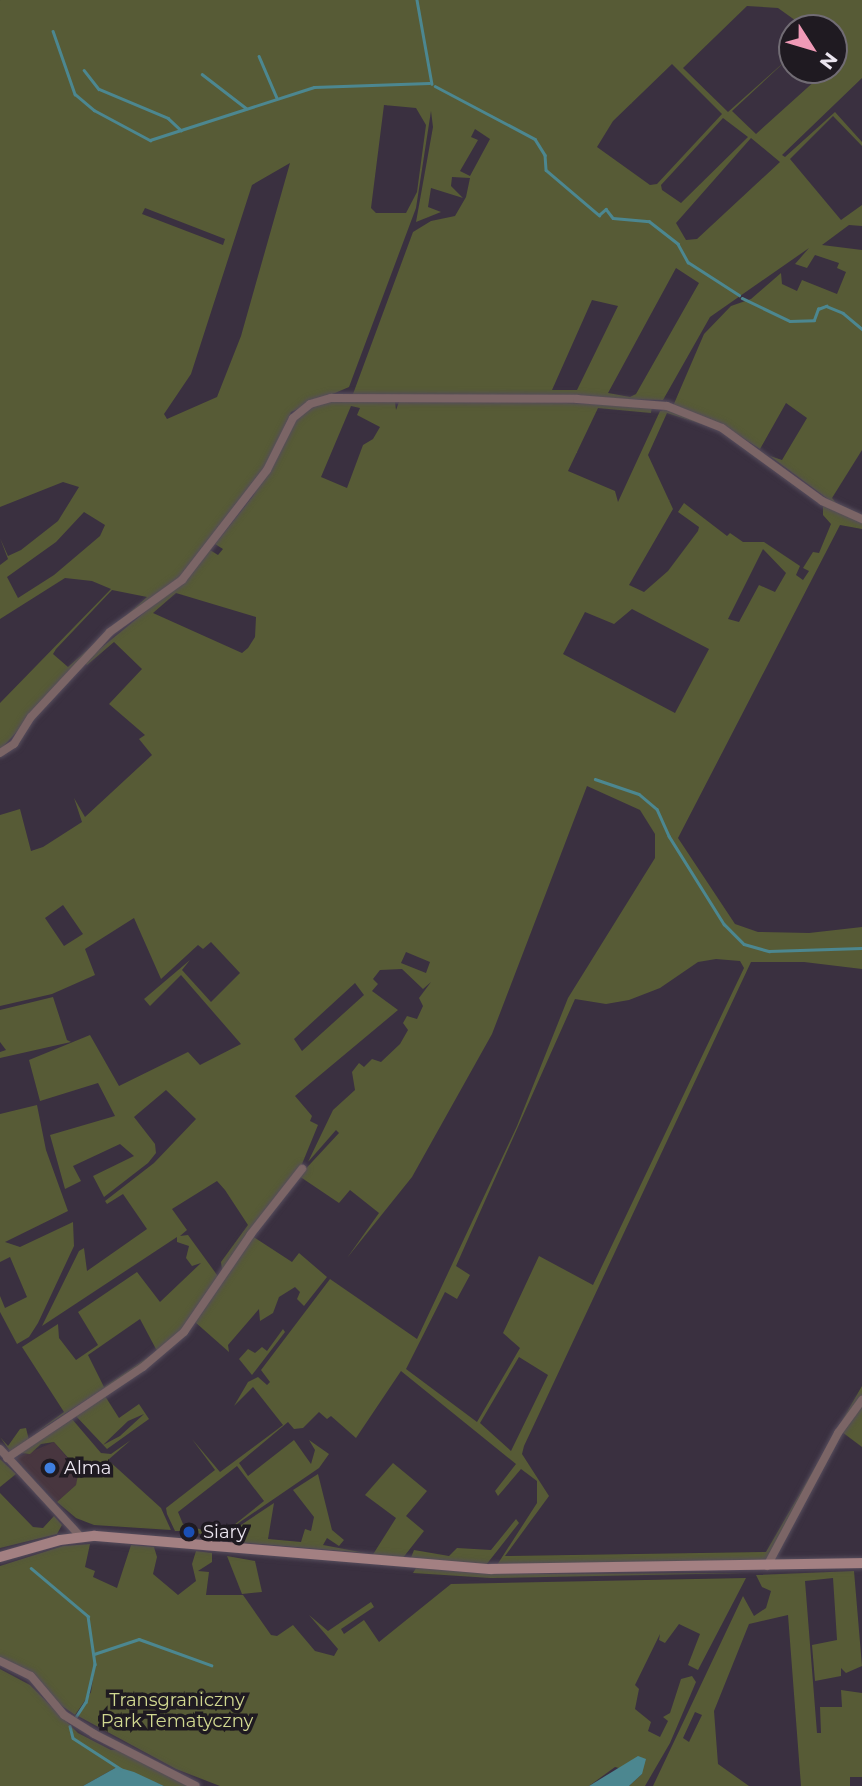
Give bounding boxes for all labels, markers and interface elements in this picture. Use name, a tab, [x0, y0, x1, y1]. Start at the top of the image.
north arrow	[778, 14, 848, 84]
text: N	[815, 48, 842, 74]
place label: Alma	[64, 1457, 111, 1479]
marker: Alma	[42, 1460, 58, 1476]
place label: Siary	[203, 1521, 246, 1543]
marker: Siary	[181, 1524, 197, 1540]
park label: Transgraniczny Park Tematyczny	[101, 1690, 253, 1732]

